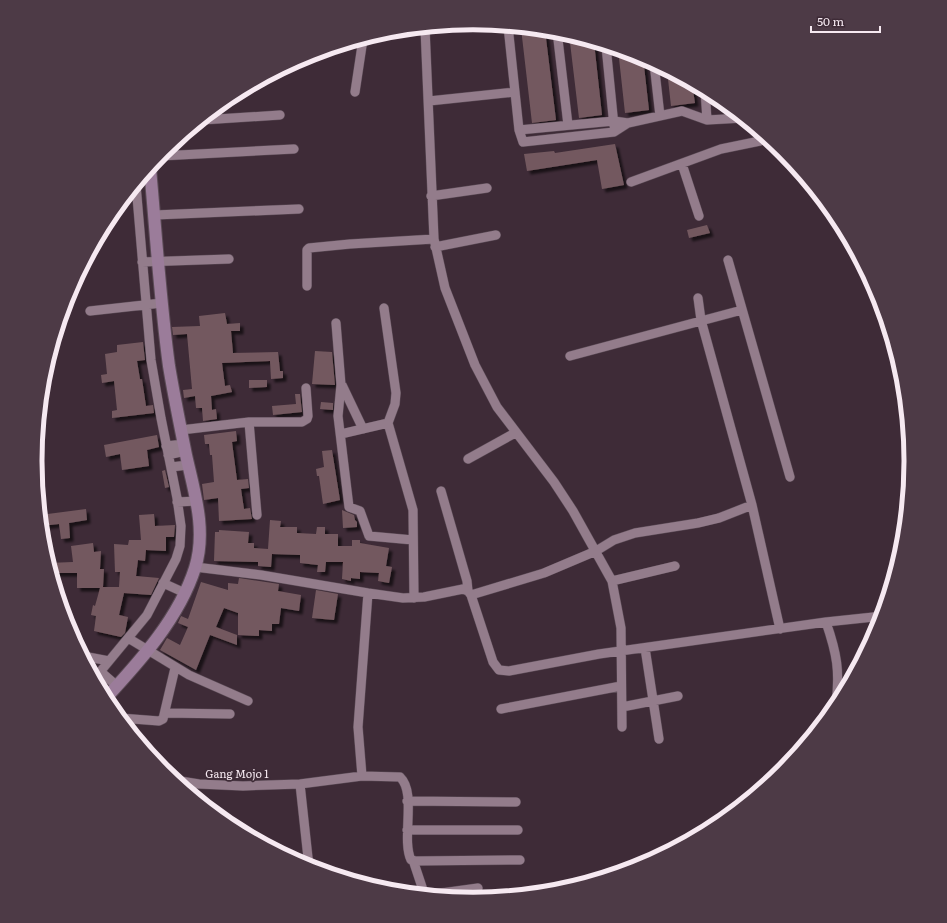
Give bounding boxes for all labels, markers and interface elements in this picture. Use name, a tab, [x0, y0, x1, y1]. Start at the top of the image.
scale bar	[811, 8, 880, 34]
text: 50 m	[817, 12, 844, 30]
street label: Gang Mojo 1	[205, 765, 269, 781]

